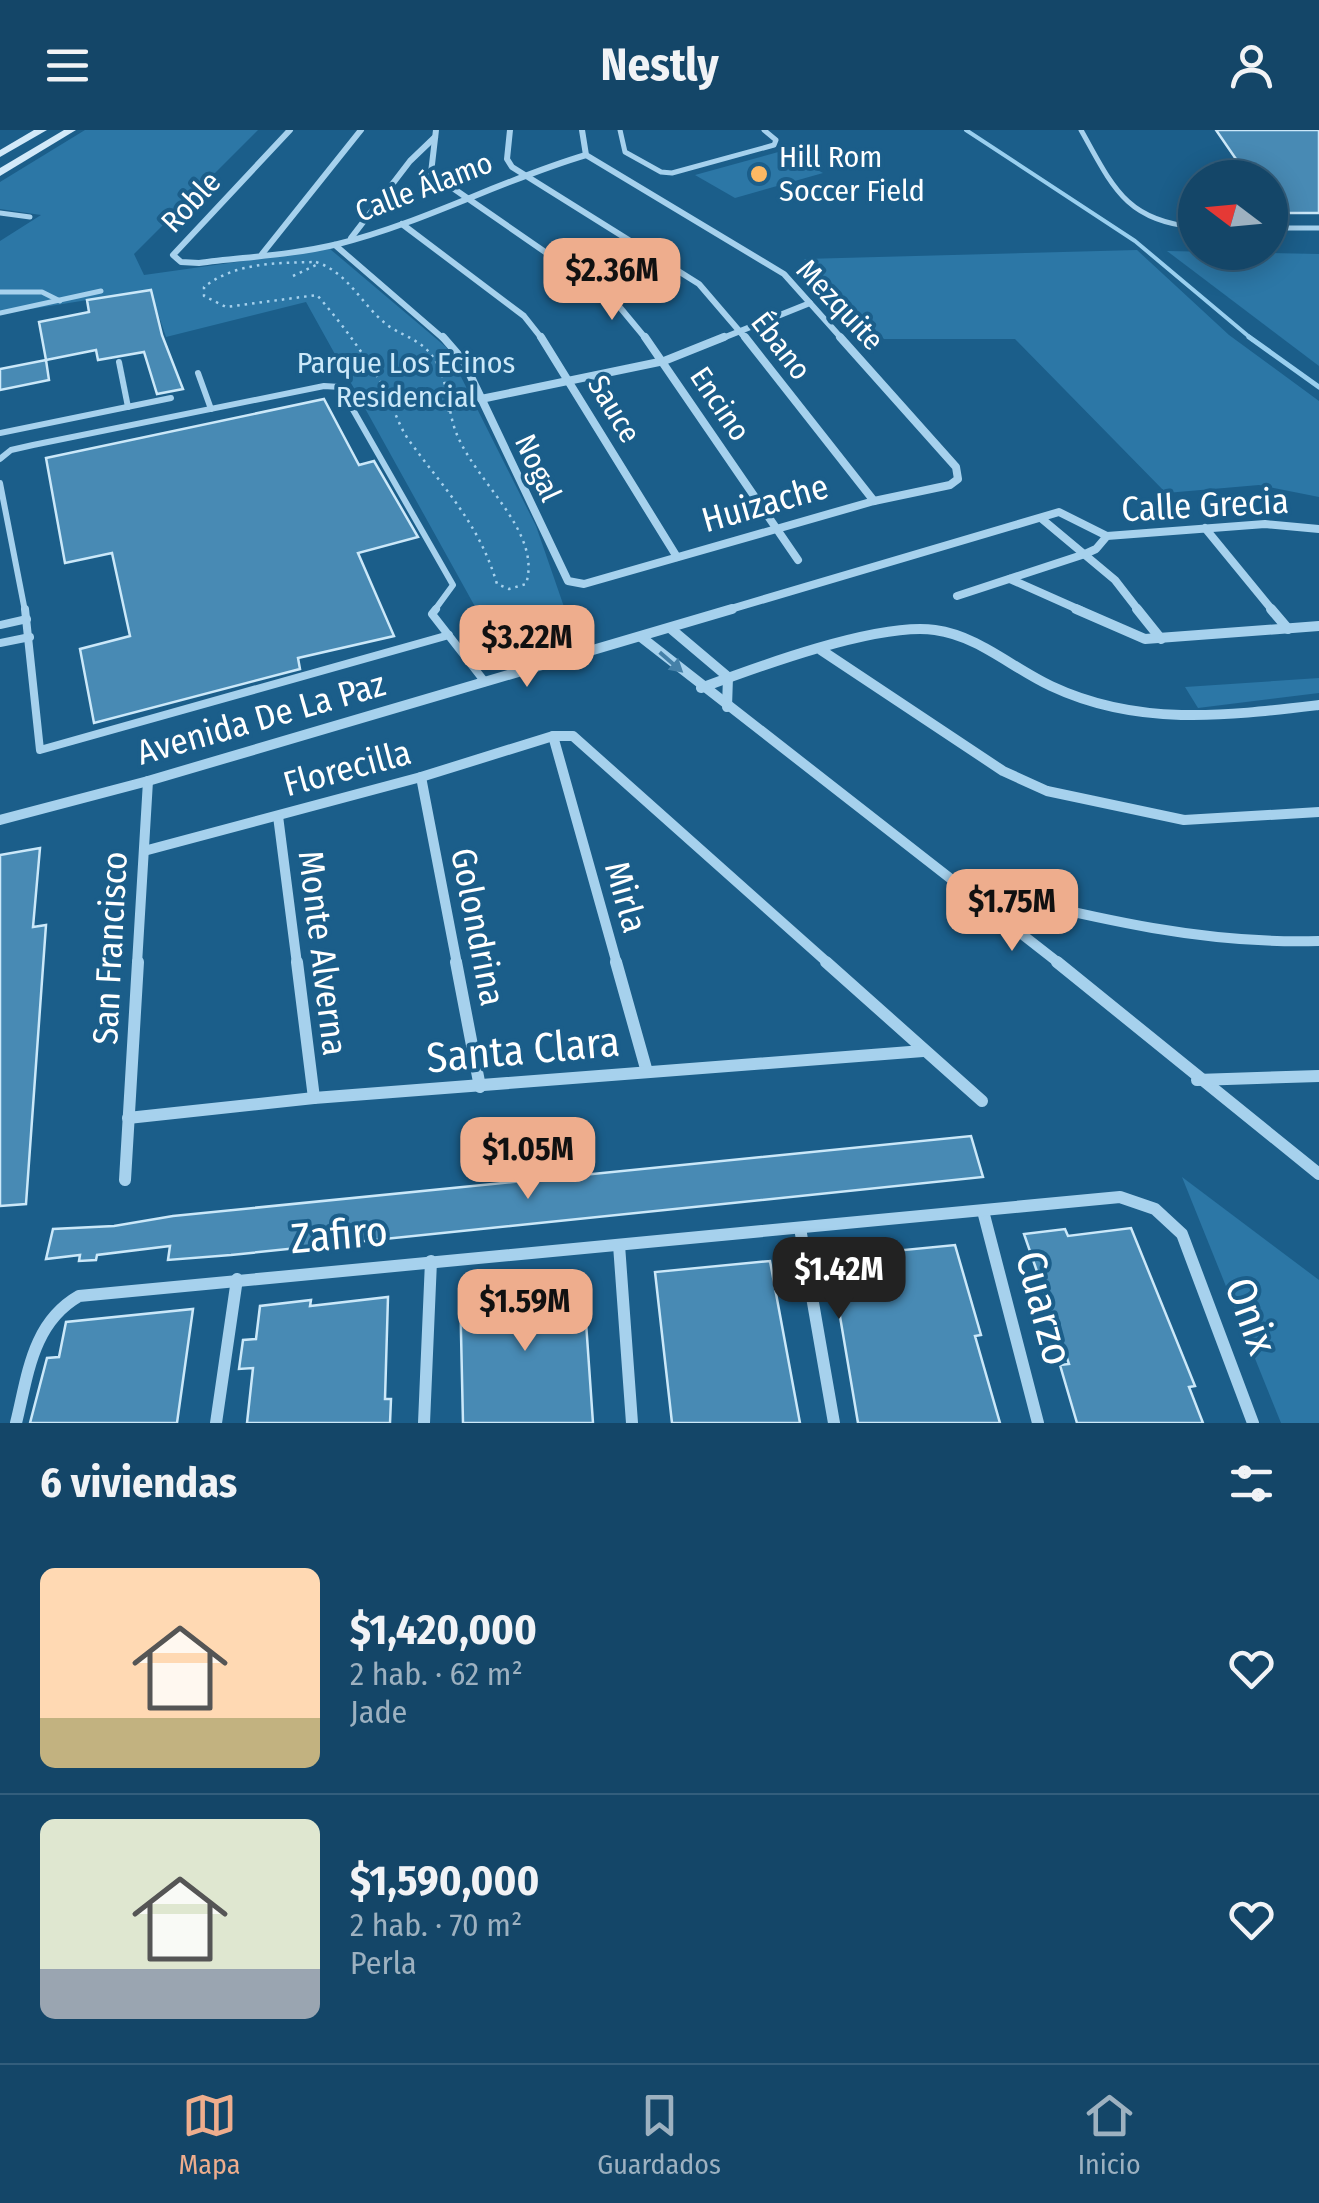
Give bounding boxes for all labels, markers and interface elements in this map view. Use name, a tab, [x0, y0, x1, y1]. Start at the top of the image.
icon: menu	[40, 38, 95, 93]
text: Nestly	[600, 38, 719, 92]
icon: person	[1224, 38, 1279, 93]
place label: Hill Rom Soccer Field	[779, 139, 925, 209]
street label: Calle Álamo	[350, 144, 498, 230]
north arrow	[1178, 160, 1288, 270]
map controls	[1178, 160, 1288, 270]
marker: Hill Rom Soccer Field	[748, 163, 770, 185]
street label: Roble	[154, 164, 228, 240]
pin: $2.36M	[531, 238, 693, 323]
text: $2.36M	[565, 251, 659, 289]
street label: Mezquite	[789, 252, 891, 358]
street label: Ébano	[743, 305, 819, 387]
park label: Parque Los Ecinos Residencial	[297, 345, 515, 415]
street label: Encino	[682, 360, 758, 448]
street label: Sauce	[580, 369, 648, 449]
street label: Nogal	[507, 429, 569, 507]
street label: Huizache	[697, 465, 833, 541]
street label: Calle Grecia	[1120, 480, 1290, 530]
pin: $3.22M	[446, 605, 608, 690]
text: $3.22M	[481, 618, 573, 656]
one-way arrow	[658, 651, 683, 673]
street label: Avenida De La Paz	[132, 662, 390, 774]
street label: Florecilla	[279, 731, 415, 805]
street label: Golondrina	[442, 845, 514, 1009]
street label: Monte Alverna	[290, 848, 356, 1058]
street label: San Francisco	[84, 850, 136, 1046]
street label: Mirla	[596, 857, 656, 937]
pin: $1.75M	[931, 869, 1093, 954]
text: $1.75M	[968, 882, 1056, 920]
street label: Santa Clara	[424, 1017, 622, 1083]
pin: $1.05M	[447, 1117, 609, 1202]
text: $1.05M	[482, 1130, 574, 1168]
street label: Zafiro	[288, 1206, 390, 1264]
pin: $1.42M	[758, 1237, 920, 1322]
street label: Cuarzo	[1005, 1246, 1083, 1370]
text: $1.42M	[795, 1250, 883, 1288]
pin: $1.59M	[444, 1269, 606, 1354]
street label: Onix	[1214, 1271, 1288, 1362]
text: $1.59M	[480, 1282, 570, 1320]
icon: filters	[1224, 1456, 1279, 1511]
text: 6 viviendas	[40, 1458, 237, 1508]
text: $1,420,000	[350, 1605, 537, 1655]
icon: home	[120, 1608, 240, 1728]
icon: heart	[1224, 1641, 1279, 1696]
text: 2 hab. · 62 m²	[350, 1655, 523, 1693]
text: Jade	[350, 1693, 407, 1731]
text: $1,590,000	[350, 1856, 539, 1906]
icon: home	[120, 1859, 240, 1979]
icon: heart	[1224, 1892, 1279, 1947]
text: 2 hab. · 70 m²	[350, 1906, 522, 1944]
text: Perla	[350, 1944, 417, 1982]
tab: Mapa	[178, 2088, 240, 2181]
tab: Guardados	[597, 2088, 721, 2181]
tab: Inicio	[1078, 2088, 1141, 2181]

